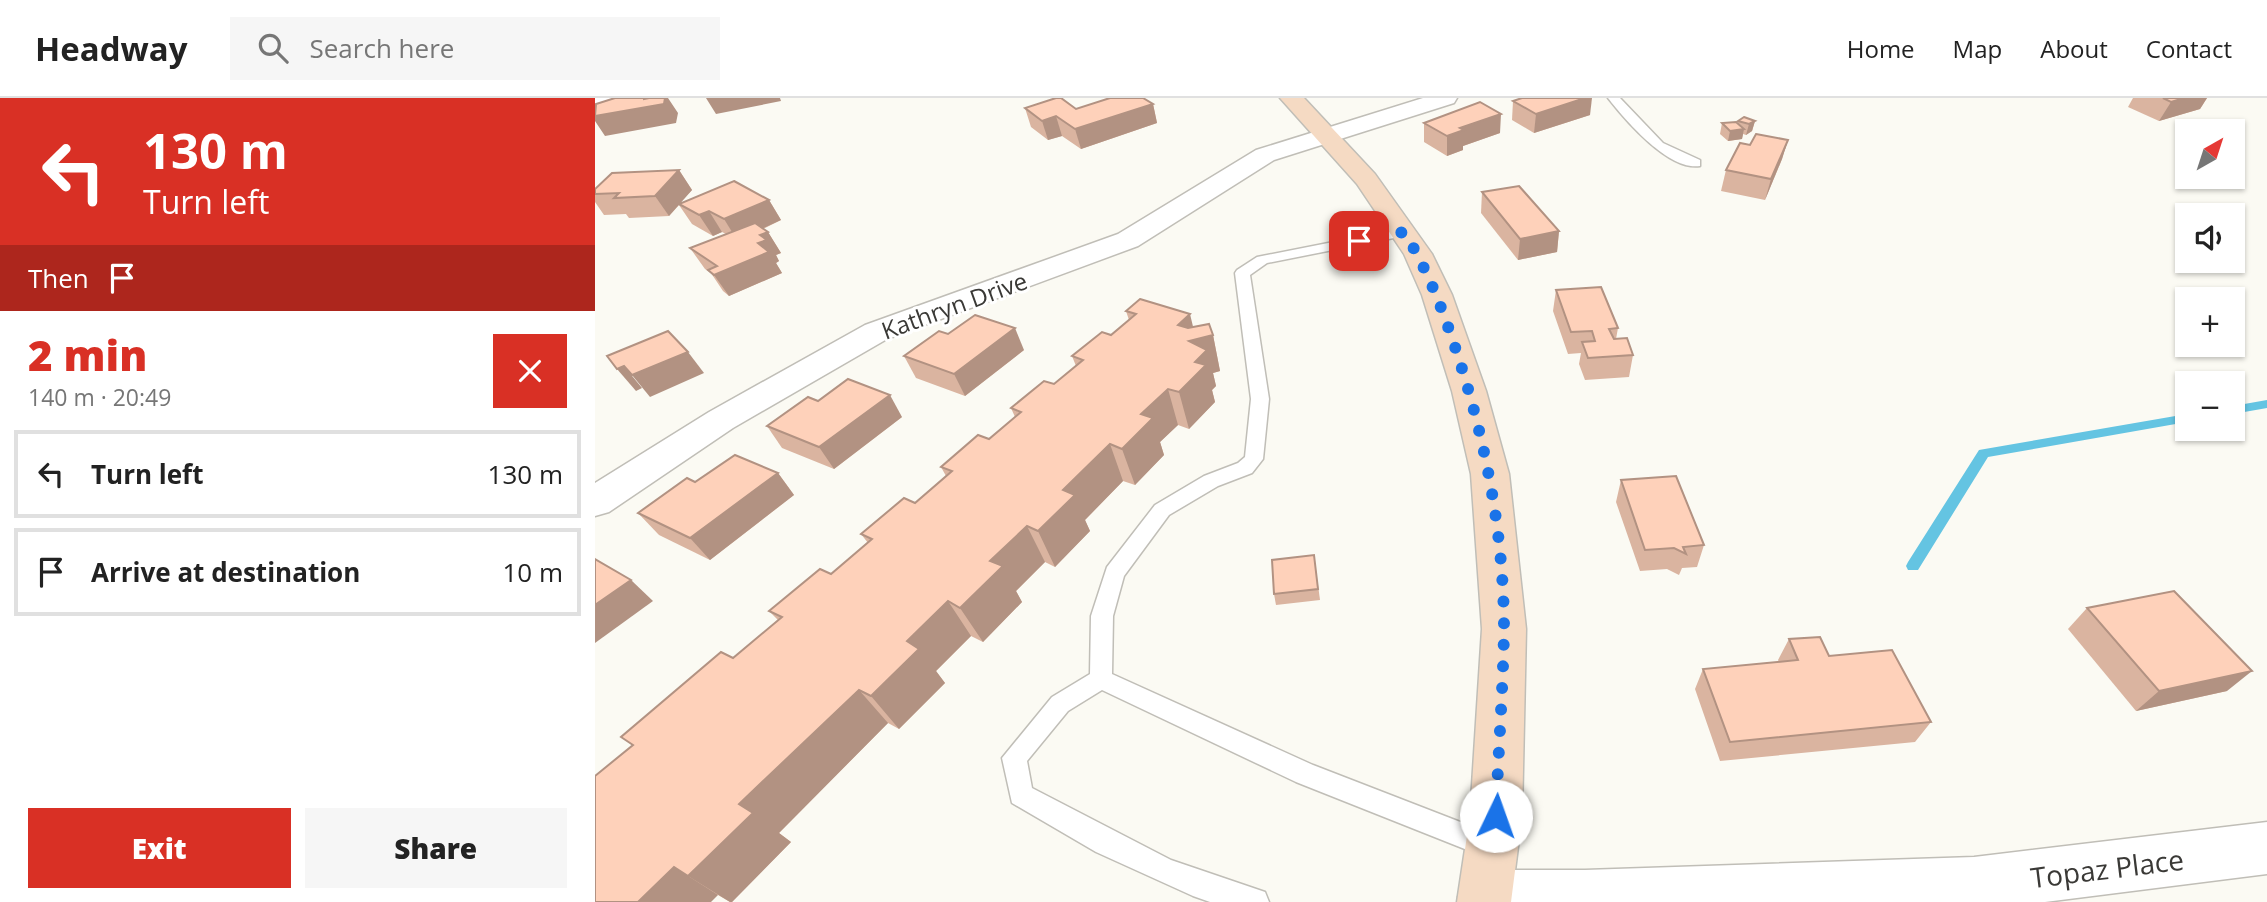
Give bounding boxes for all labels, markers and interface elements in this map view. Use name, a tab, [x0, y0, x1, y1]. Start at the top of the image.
search box	[230, 17, 720, 80]
text: Headway	[35, 26, 188, 71]
icon: search	[254, 29, 292, 67]
text: Search here	[310, 30, 454, 66]
text: Home	[1847, 32, 1915, 65]
text: Map	[1953, 32, 2002, 65]
text: About	[2040, 32, 2108, 65]
text: Contact	[2146, 32, 2232, 65]
text: 130 m	[143, 117, 288, 183]
north arrow	[2175, 119, 2245, 189]
map controls	[2175, 119, 2245, 441]
icon: left	[28, 126, 119, 217]
text: Turn left	[143, 180, 269, 223]
button: sound	[2175, 203, 2245, 273]
pin	[1329, 211, 1389, 271]
icon: arrive	[1340, 222, 1378, 260]
icon: arrive	[103, 259, 141, 297]
text: Then	[28, 260, 89, 296]
street label: Kathryn Drive	[877, 263, 1031, 347]
button: +	[2175, 287, 2245, 357]
text: 2 min	[28, 326, 147, 383]
button: close	[493, 334, 567, 408]
button: −	[2175, 371, 2245, 441]
text: 140 m · 20:49	[28, 381, 171, 413]
icon: left	[32, 455, 70, 493]
text: Turn left	[91, 456, 203, 492]
text: 130 m	[488, 456, 563, 492]
icon: arrive	[32, 553, 70, 591]
text: Arrive at destination	[91, 554, 360, 590]
text: 10 m	[502, 554, 563, 590]
position arrow	[1459, 779, 1533, 853]
button: Exit	[28, 808, 291, 888]
button: Share	[305, 808, 567, 888]
street label: Topaz Place	[2028, 840, 2186, 896]

